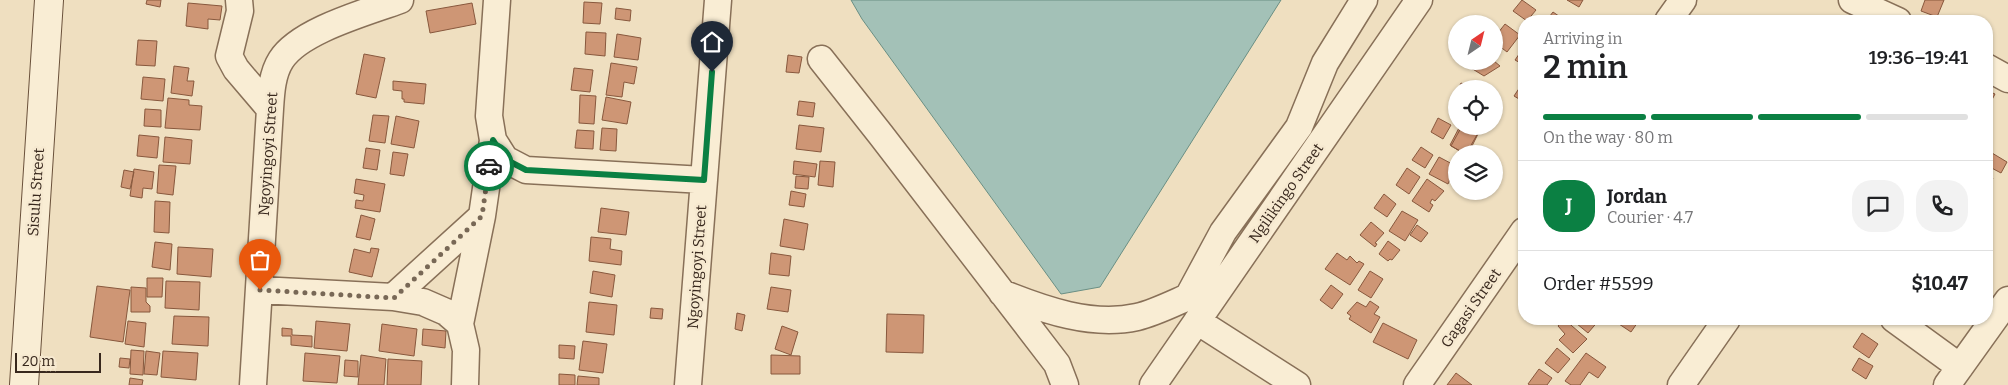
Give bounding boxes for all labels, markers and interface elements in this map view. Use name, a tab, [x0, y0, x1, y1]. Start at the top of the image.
north arrow	[1448, 15, 1502, 70]
map controls	[1448, 15, 1503, 200]
pin	[691, 21, 733, 72]
icon: home	[698, 28, 726, 56]
text: Arriving in	[1543, 29, 1622, 48]
text: 19:36–19:41	[1869, 46, 1968, 69]
text: 2 min	[1543, 48, 1628, 86]
button: locate	[1448, 80, 1503, 135]
street label: Ngoyingoyi Street	[255, 91, 281, 217]
text: On the way · 80 m	[1543, 128, 1673, 147]
street label: Ngilikingo Street	[1245, 139, 1327, 246]
courier	[464, 141, 514, 191]
button: layers	[1448, 145, 1503, 200]
street label: Sisulu Street	[24, 147, 48, 237]
icon: car	[475, 152, 503, 180]
button: chat	[1852, 180, 1904, 232]
button: phone	[1916, 180, 1968, 232]
text: Jordan	[1607, 185, 1667, 208]
text: J	[1566, 194, 1572, 217]
street label: Ngoyingoyi Street	[684, 204, 710, 330]
text: Courier · 4.7	[1607, 208, 1693, 227]
pin	[239, 239, 281, 290]
icon: bag	[246, 246, 274, 274]
street label: Gagasi Street	[1437, 264, 1505, 351]
text: Order #5599	[1543, 272, 1654, 295]
text: $10.47	[1912, 272, 1968, 295]
scale bar	[15, 350, 101, 373]
text: 20 m	[22, 353, 55, 370]

